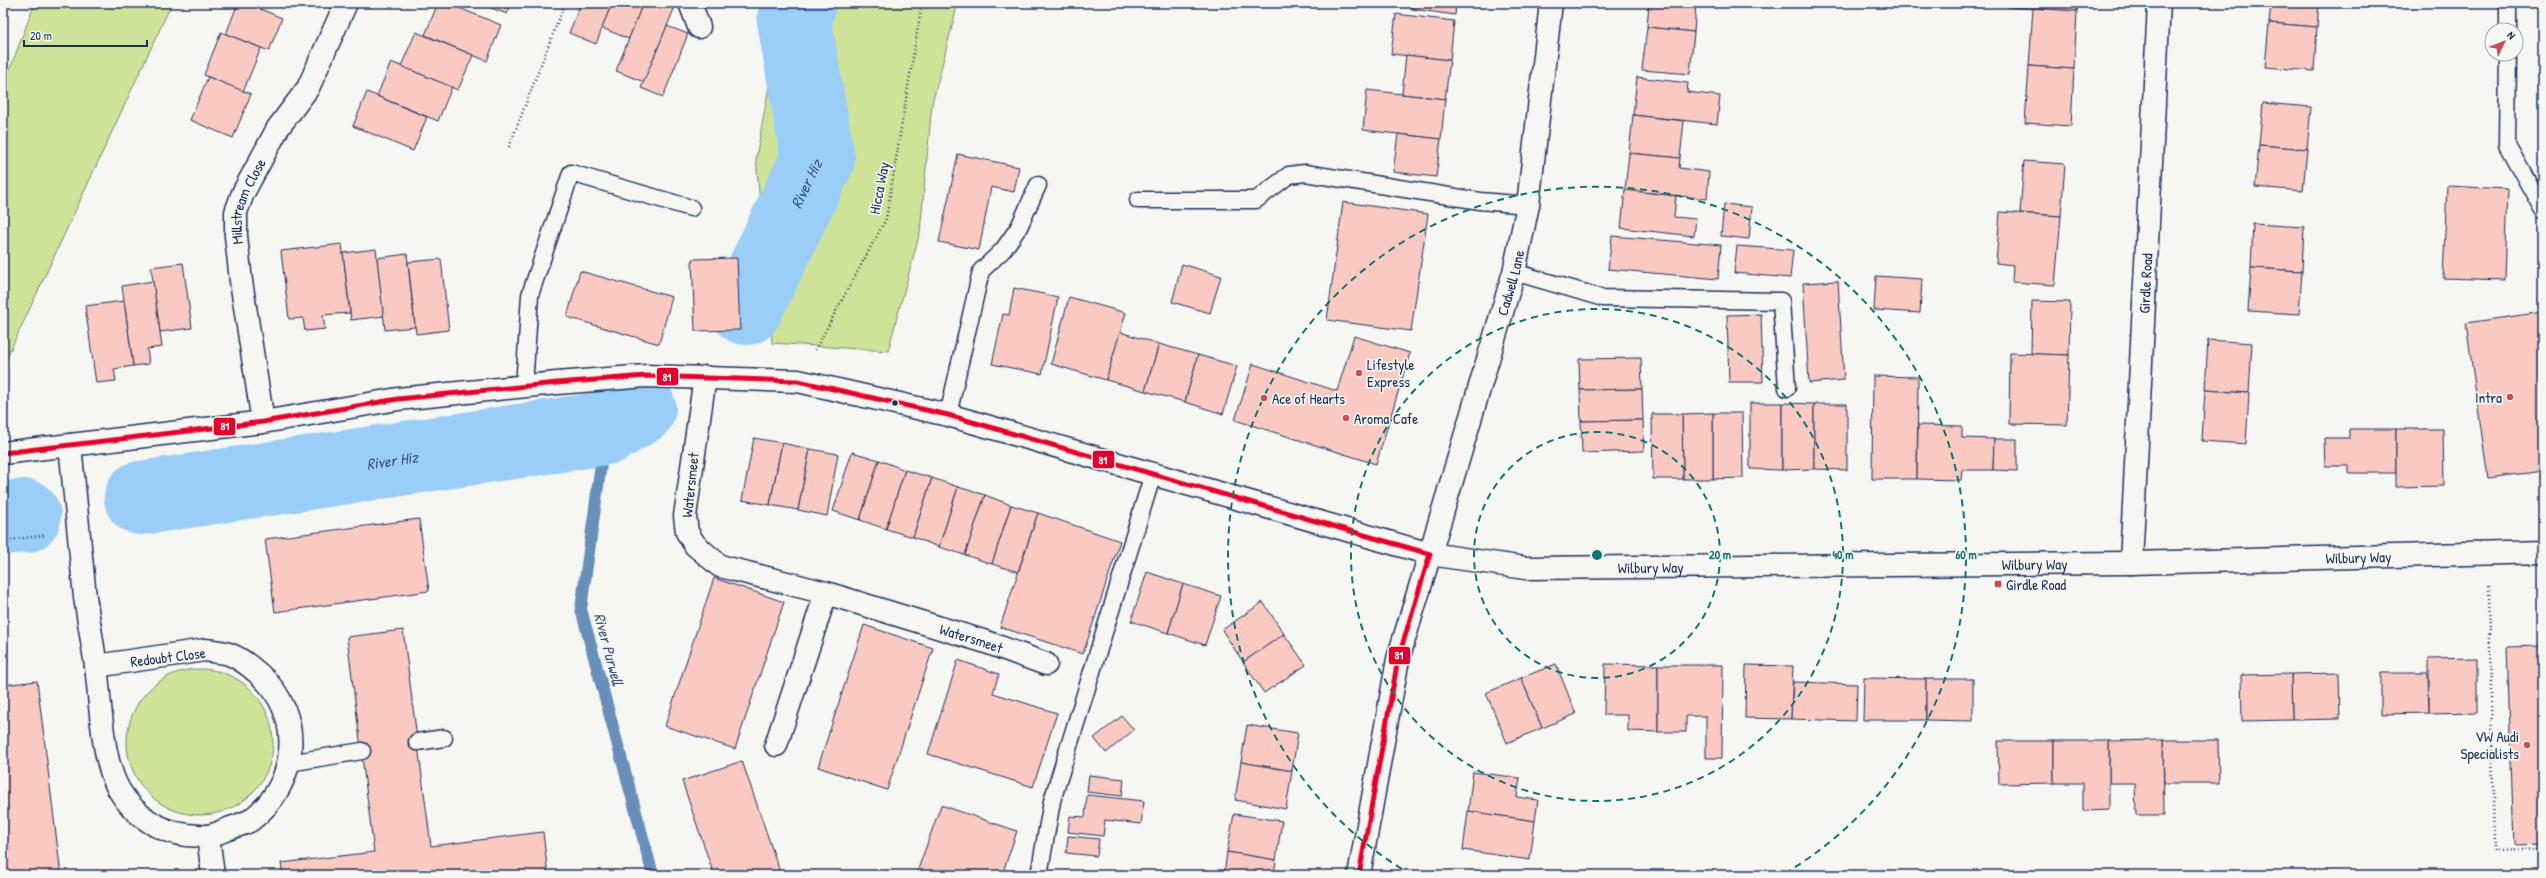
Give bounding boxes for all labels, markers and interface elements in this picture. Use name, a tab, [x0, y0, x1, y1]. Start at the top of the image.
scale bar	[24, 22, 147, 48]
north arrow	[2484, 22, 2524, 62]
text: 20 m	[30, 27, 52, 44]
text: N	[2504, 28, 2519, 42]
street label: Millstream Close	[225, 154, 270, 246]
water label: River Hiz	[785, 155, 828, 212]
street label: Hicca Way	[864, 160, 894, 216]
street label: Cadwell Lane	[1491, 248, 1529, 318]
street label: Girdle Road	[2133, 253, 2157, 314]
place label: Lifestyle Express	[1367, 354, 1415, 392]
line badge: 81	[656, 367, 679, 386]
marker: Lifestyle Express	[1354, 368, 1364, 378]
text: 81	[663, 370, 671, 384]
place label: Intra	[2475, 387, 2502, 408]
place label: Ace of Hearts	[1272, 388, 1345, 409]
marker: Intra	[2505, 392, 2515, 402]
marker: Ace of Hearts	[1259, 393, 1269, 403]
unlabelled marker	[890, 398, 900, 408]
place label: Aroma Cafe	[1354, 408, 1418, 429]
marker: Aroma Cafe	[1341, 413, 1351, 423]
line badge: 81	[213, 417, 236, 436]
text: 81	[221, 419, 229, 433]
water label: River Hiz	[365, 445, 420, 475]
line badge: 81	[1092, 450, 1115, 469]
street label: Watersmeet	[676, 451, 704, 518]
text: 81	[1099, 453, 1107, 467]
text: 20 m	[1709, 546, 1731, 563]
text: 40 m	[1833, 546, 1853, 563]
text: 60 m	[1955, 546, 1977, 563]
street label: Wilbury Way	[2325, 546, 2392, 568]
centre of rings	[1590, 548, 1604, 562]
street label: Wilbury Way	[2002, 553, 2068, 575]
street label: Wilbury Way	[1618, 556, 1684, 578]
place label: Girdle Road	[2006, 574, 2066, 595]
marker: Girdle Road	[1993, 579, 2003, 589]
water label: River Purwell	[589, 610, 630, 689]
street label: Watersmeet	[937, 618, 1007, 658]
street label: Redoubt Close	[129, 642, 207, 672]
line badge: 81	[1388, 646, 1411, 665]
text: 81	[1395, 648, 1403, 662]
place label: VW Audi Specialists	[2461, 726, 2519, 764]
marker: VW Audi Specialists	[2522, 740, 2532, 750]

